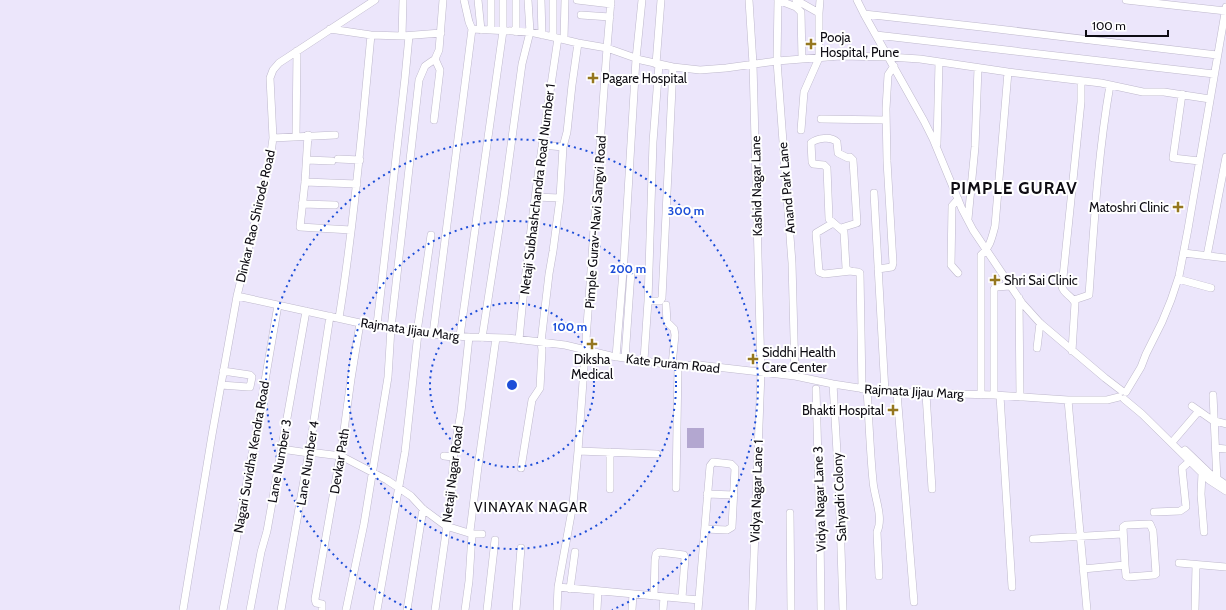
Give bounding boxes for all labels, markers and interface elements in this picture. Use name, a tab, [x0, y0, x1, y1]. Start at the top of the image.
scale bar	[1086, 12, 1168, 38]
text: 100 m	[1092, 18, 1126, 33]
place label: Pooja Hospital, Pune	[820, 29, 899, 60]
marker: Pooja Hospital, Pune	[805, 38, 817, 50]
place label: Pagare Hospital	[602, 70, 687, 86]
marker: Pagare Hospital	[587, 72, 599, 84]
street label: Netaji Subhashchandra Road Number 1	[516, 83, 559, 295]
street label: Pimple Gurav-Navi Sangvi Road	[581, 135, 609, 309]
street label: Kashid Nagar Lane	[747, 135, 765, 236]
street label: Anand Park Lane	[774, 141, 798, 234]
street label: Dinkar Rao Shirode Road	[232, 148, 278, 284]
district label: PIMPLE GURAV	[950, 178, 1078, 198]
place label: Matoshri Clinic	[1089, 199, 1169, 215]
marker: Matoshri Clinic	[1172, 201, 1184, 213]
text: 300 m	[668, 203, 704, 218]
text: 200 m	[610, 261, 646, 276]
place label: Shri Sai Clinic	[1004, 272, 1078, 288]
marker: Shri Sai Clinic	[989, 274, 1001, 286]
street label: Rajmata Jijau Marg	[359, 314, 461, 345]
text: 100 m	[553, 319, 587, 334]
marker: Diksha Medical	[586, 338, 598, 350]
place label: Siddhi Health Care Center	[762, 344, 836, 375]
street label: Kate Puram Road	[625, 350, 721, 376]
place label: Diksha Medical	[571, 351, 613, 382]
marker: Siddhi Health Care Center	[747, 353, 759, 365]
centre of rings	[505, 378, 519, 392]
street label: Nagari Suvidha Kendra Road	[230, 380, 272, 534]
street label: Rajmata Jijau Marg	[864, 380, 965, 403]
place label: Bhakti Hospital	[802, 402, 884, 418]
marker: Bhakti Hospital	[887, 404, 899, 416]
street label: Lane Number 3	[264, 418, 294, 504]
street label: Lane Number 4	[292, 419, 322, 506]
street label: Netaji Nagar Road	[438, 424, 467, 524]
street label: Devkar Path	[326, 427, 352, 495]
street label: Vidya Nagar Lane 1	[746, 439, 766, 543]
street label: Vidya Nagar Lane 3	[809, 446, 829, 552]
street label: Sahyadri Colony	[829, 452, 849, 542]
district label: VINAYAK NAGAR	[474, 498, 588, 516]

